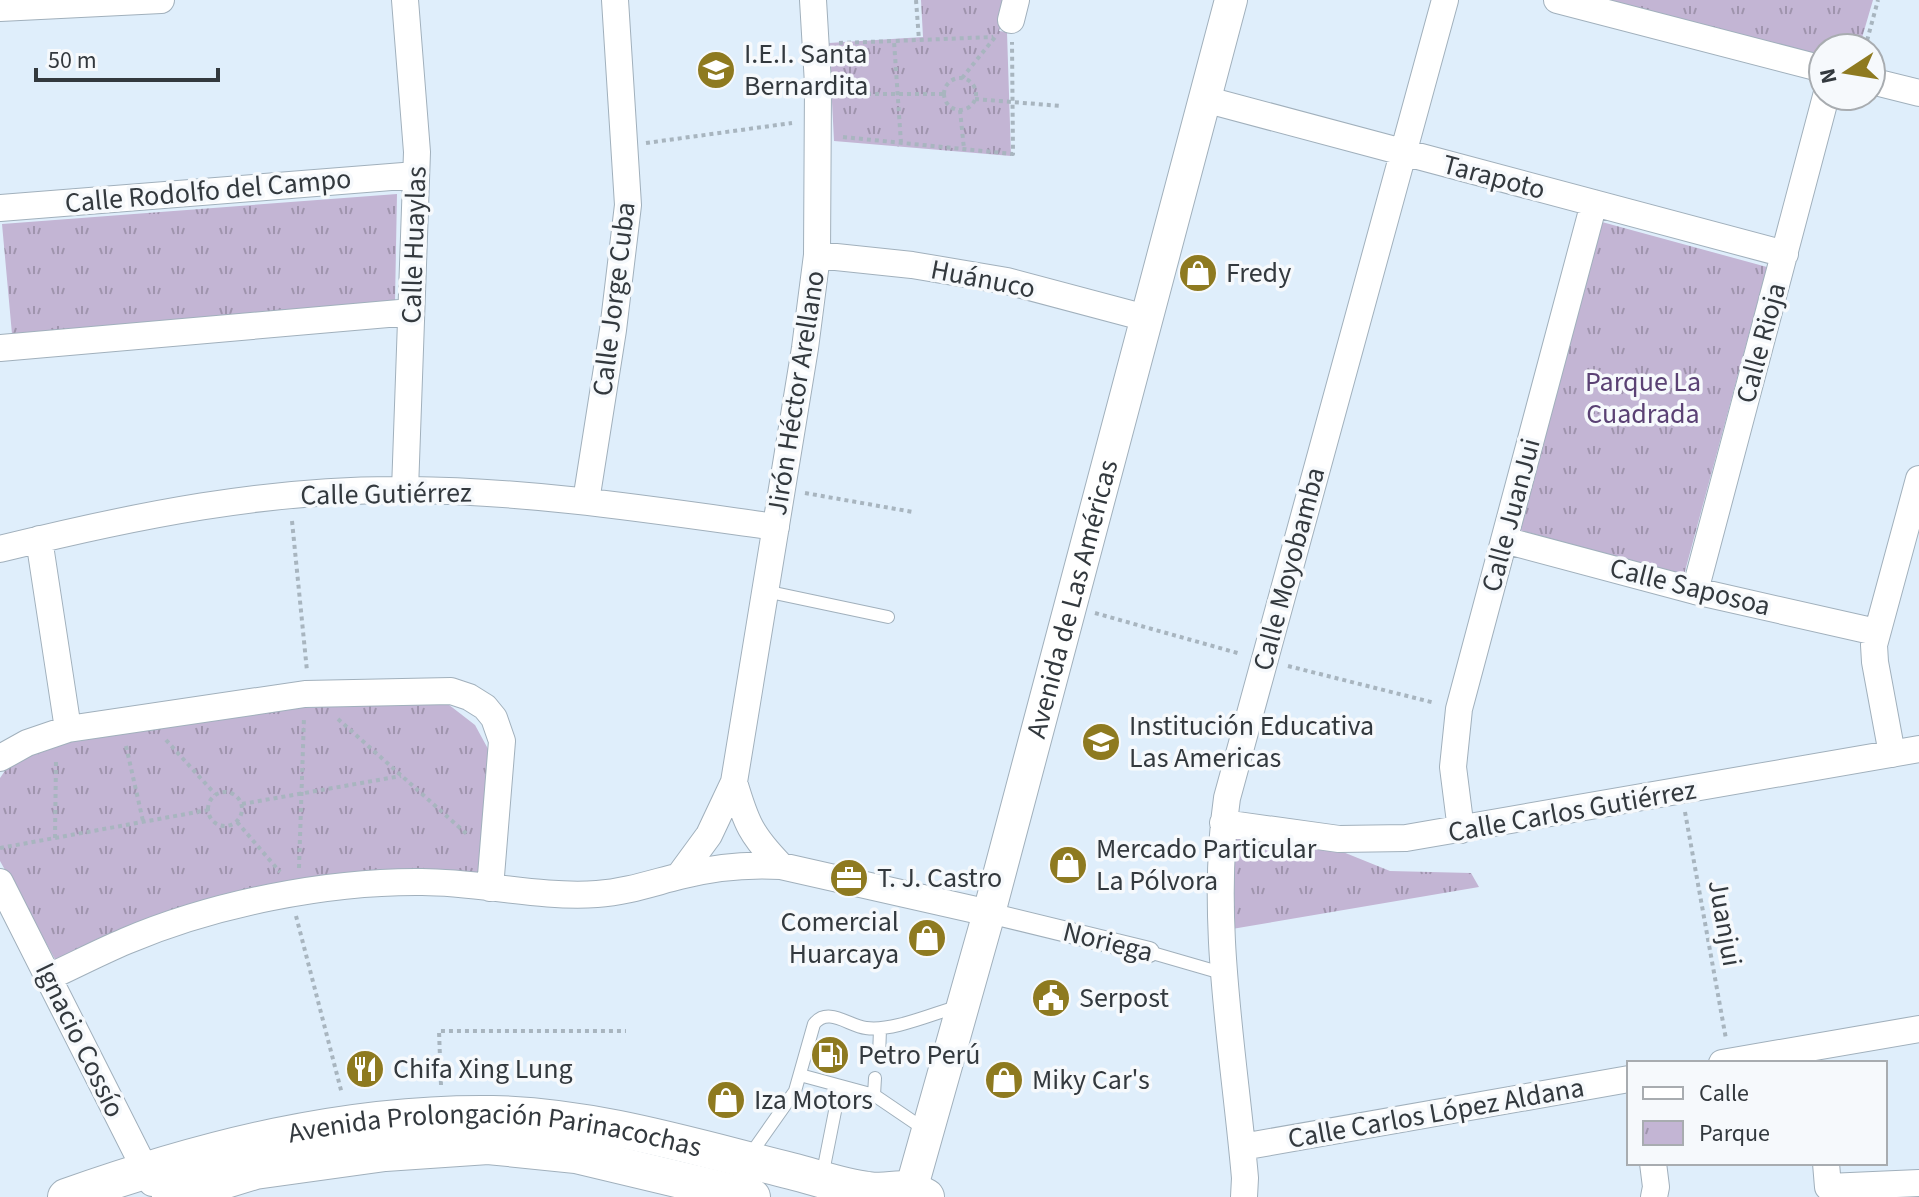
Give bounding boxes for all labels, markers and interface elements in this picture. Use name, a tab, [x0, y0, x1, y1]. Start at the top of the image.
scale bar	[36, 32, 218, 82]
north arrow	[1807, 32, 1887, 112]
place label: I.E.I. Santa Bernardita	[744, 34, 868, 106]
text: 50 m	[48, 43, 97, 78]
school or university icon: I.E.I. Santa Bernardita	[695, 49, 737, 91]
text: N	[1811, 65, 1846, 86]
street label: Tarapoto	[1438, 144, 1550, 210]
street label: Calle Rodolfo del Campo	[63, 159, 353, 223]
street label: Calle Huaylas	[391, 166, 437, 324]
street label: Calle Jorge Cuba	[582, 200, 646, 398]
street label: Huánuco	[927, 249, 1039, 309]
shop icon: Fredy	[1177, 252, 1219, 294]
place label: Fredy	[1226, 253, 1291, 293]
street label: Jirón Héctor Arellano	[757, 268, 835, 518]
street label: Calle Rioja	[1726, 278, 1796, 408]
park label: Parque La Cuadrada	[1585, 362, 1701, 434]
street label: Calle JuanJui	[1471, 434, 1551, 596]
street label: Avenida de Las Américas	[1016, 455, 1128, 743]
street label: Calle Moyobamba	[1243, 463, 1335, 675]
street label: Calle Gutiérrez	[300, 473, 472, 515]
street label: Calle Saposoa	[1605, 548, 1775, 626]
place label: Institución Educativa Las Americas	[1129, 706, 1374, 778]
school or university icon: Institución Educativa Las Americas	[1080, 721, 1122, 763]
street label: Calle Carlos Gutiérrez	[1445, 769, 1699, 852]
place label: Mercado Particular La Pólvora	[1096, 829, 1317, 901]
shop icon: Mercado Particular La Pólvora	[1047, 844, 1089, 886]
office icon: T. J. Castro	[828, 857, 870, 899]
place label: T. J. Castro	[877, 858, 1002, 898]
street label: Juanjui	[1698, 877, 1752, 969]
place label: Comercial Huarcaya	[780, 902, 899, 974]
street label: Noriega	[1059, 912, 1157, 972]
shop icon: Comercial Huarcaya	[906, 917, 948, 959]
street label: Ignacio Cossío	[25, 956, 135, 1124]
public building icon: Serpost	[1030, 977, 1072, 1019]
place label: Serpost	[1079, 978, 1169, 1018]
fuel station icon: Petro Perú	[809, 1034, 851, 1076]
place label: Petro Perú	[858, 1035, 980, 1075]
restaurant icon: Chifa Xing Lung	[344, 1048, 386, 1090]
place label: Chifa Xing Lung	[393, 1049, 573, 1089]
shop icon: Miky Car's	[983, 1059, 1025, 1101]
place label: Miky Car's	[1032, 1060, 1150, 1100]
legend	[1627, 1061, 1887, 1165]
street label: Calle Carlos López Aldana	[1285, 1067, 1587, 1159]
text: Calle	[1699, 1076, 1749, 1111]
shop icon: Iza Motors	[705, 1079, 747, 1121]
place label: Iza Motors	[754, 1080, 873, 1120]
street label: Avenida Prolongación Parinacochas	[285, 1094, 706, 1167]
text: Parque	[1699, 1116, 1770, 1151]

